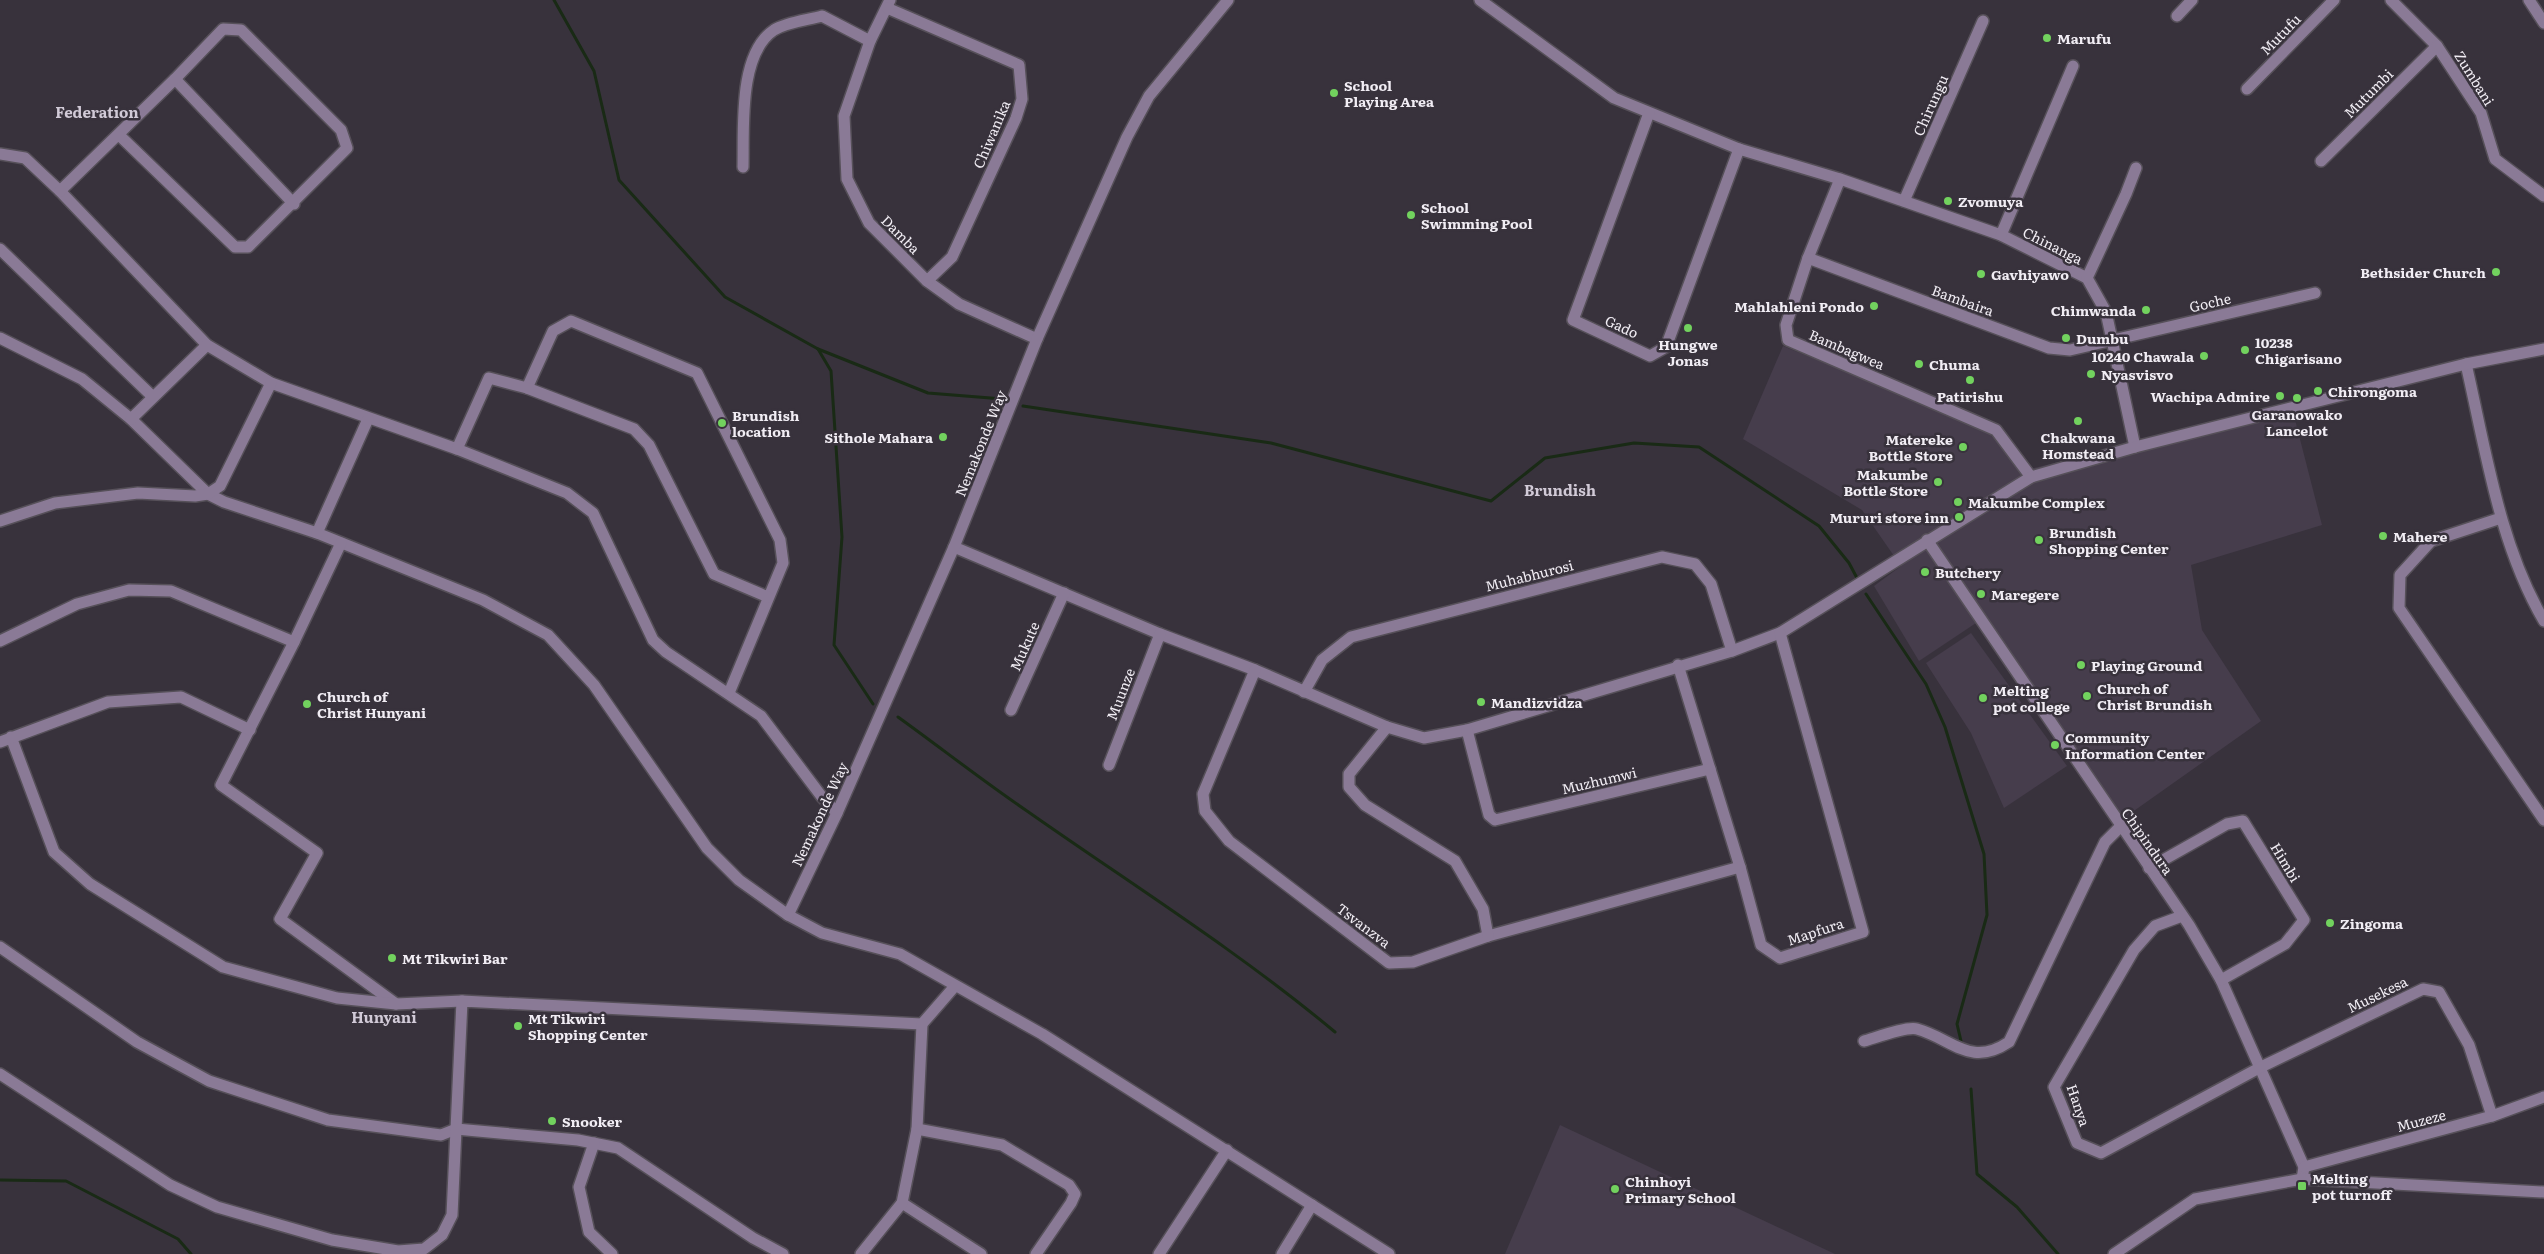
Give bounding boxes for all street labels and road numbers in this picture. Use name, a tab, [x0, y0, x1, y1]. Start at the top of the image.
street label: Mutufu	[2255, 9, 2305, 59]
street label: Zumbani	[2450, 47, 2500, 109]
street label: Mutumbi	[2339, 64, 2397, 122]
street label: Chirungu	[1908, 71, 1952, 139]
street label: Chiwanika	[968, 96, 1015, 171]
street label: Damba	[877, 210, 925, 258]
street label: Chinanga	[2020, 221, 2087, 269]
street label: Bambaira	[1929, 280, 1997, 321]
street label: Goche	[2187, 288, 2233, 316]
street label: Gado	[1602, 310, 1642, 342]
street label: Bambagwea	[1806, 324, 1888, 374]
street label: Nemakonde Way	[950, 386, 1011, 499]
street label: Muhabhurosi	[1483, 554, 1575, 596]
street label: Mukute	[1004, 618, 1044, 674]
street label: Muunze	[1101, 665, 1139, 723]
street label: Nemakonde Way	[786, 758, 852, 870]
street label: Muzhumwi	[1559, 762, 1639, 798]
street label: Chipindura	[2118, 804, 2179, 879]
street label: Himbi	[2266, 839, 2306, 886]
street label: Tsvanzva	[1333, 898, 1396, 952]
street label: Mapfura	[1784, 912, 1846, 950]
street label: Musekesa	[2343, 971, 2411, 1017]
street label: Hanya	[2063, 1081, 2096, 1129]
street label: Muzeze	[2394, 1104, 2448, 1136]

